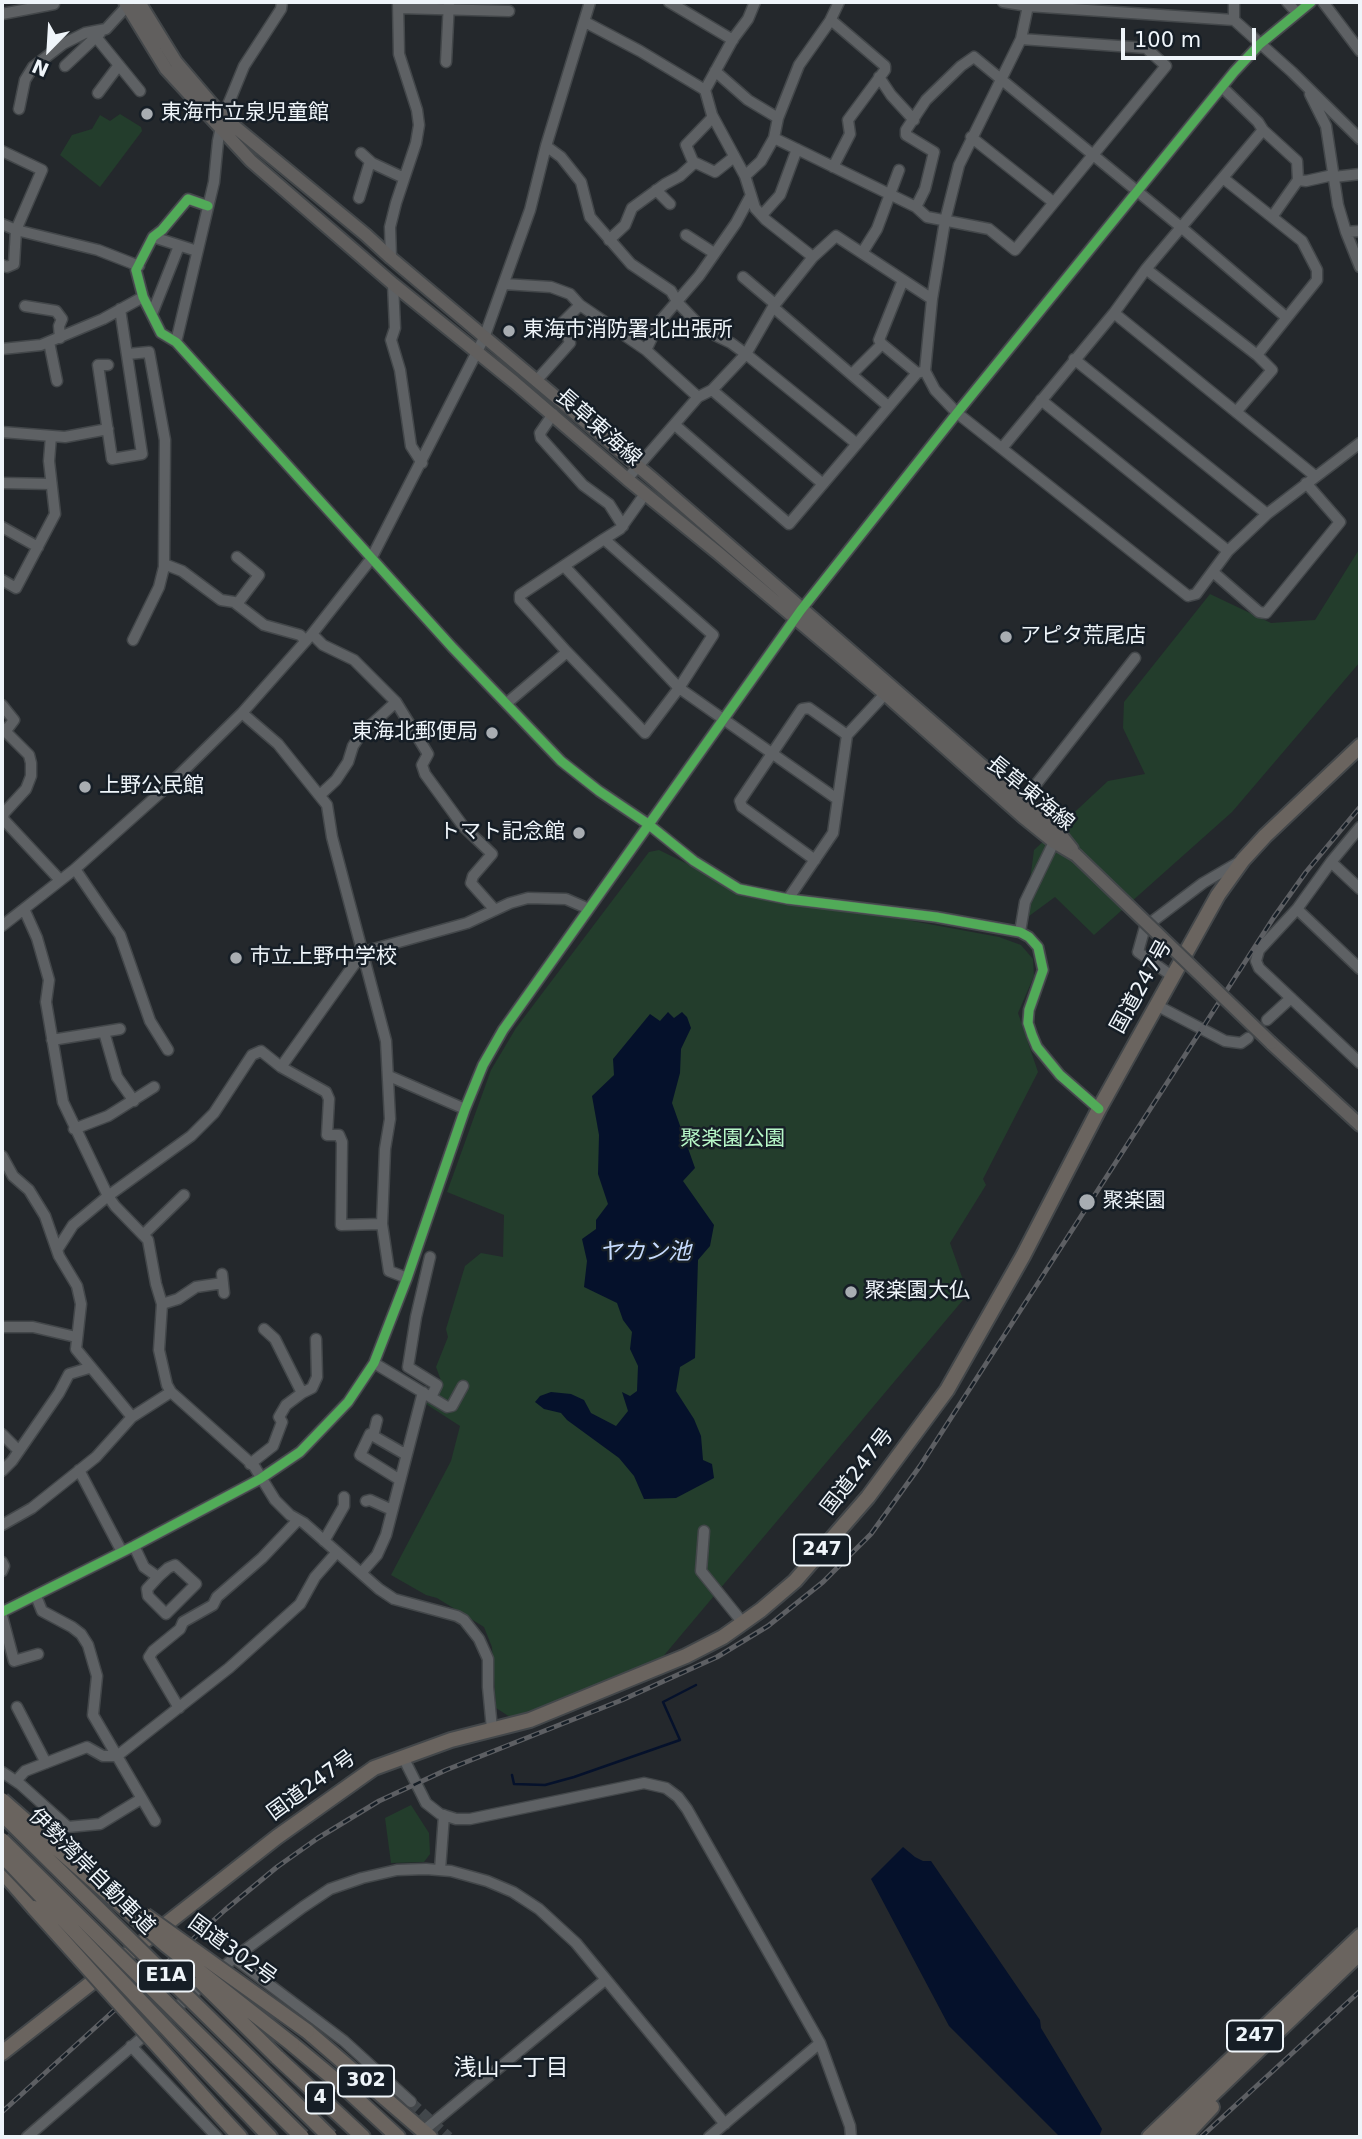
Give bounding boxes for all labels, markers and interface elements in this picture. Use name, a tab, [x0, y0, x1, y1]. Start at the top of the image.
north arrow	[14, 14, 84, 84]
scale bar	[1124, 14, 1259, 58]
text: 100 m	[1134, 28, 1201, 52]
text: N	[29, 55, 52, 81]
place label: 東海市立泉児童館	[161, 101, 329, 127]
marker: 東海市立泉児童館	[139, 106, 155, 122]
place label: 東海市消防署北出張所	[523, 318, 733, 344]
marker: 東海市消防署北出張所	[501, 323, 517, 339]
street label: 長草東海線	[550, 384, 646, 472]
place label: アピタ荒尾店	[1020, 624, 1146, 650]
marker: アピタ荒尾店	[998, 629, 1014, 645]
place label: 東海北郵便局	[352, 720, 478, 746]
marker: 東海北郵便局	[484, 725, 500, 741]
street label: 長草東海線	[981, 751, 1079, 837]
place label: 上野公民館	[99, 774, 204, 800]
marker: 上野公民館	[77, 779, 93, 795]
place label: トマト記念館	[439, 820, 565, 846]
marker: トマト記念館	[571, 825, 587, 841]
street label: 国道247号	[1106, 936, 1178, 1038]
place label: 市立上野中学校	[250, 945, 397, 971]
marker: 市立上野中学校	[228, 950, 244, 966]
park label: 聚楽園公園	[681, 1127, 785, 1153]
place label: 聚楽園	[1103, 1189, 1166, 1215]
marker: 聚楽園	[1077, 1192, 1097, 1212]
water label: ヤカン池	[599, 1239, 691, 1267]
place label: 聚楽園大仏	[865, 1279, 970, 1305]
marker: 聚楽園大仏	[843, 1284, 859, 1300]
street label: 国道247号	[816, 1424, 900, 1520]
road number: 247	[794, 1534, 850, 1566]
street label: 国道247号	[263, 1746, 361, 1826]
street label: 伊勢湾岸自動車道	[23, 1804, 159, 1940]
street label: 国道302号	[183, 1911, 281, 1991]
road number: E1A	[138, 1960, 194, 1992]
road number: 247	[1227, 2020, 1283, 2052]
district label: 浅山一丁目	[454, 2055, 568, 2083]
road number: 302	[338, 2066, 394, 2096]
road number: 4	[306, 2082, 334, 2114]

